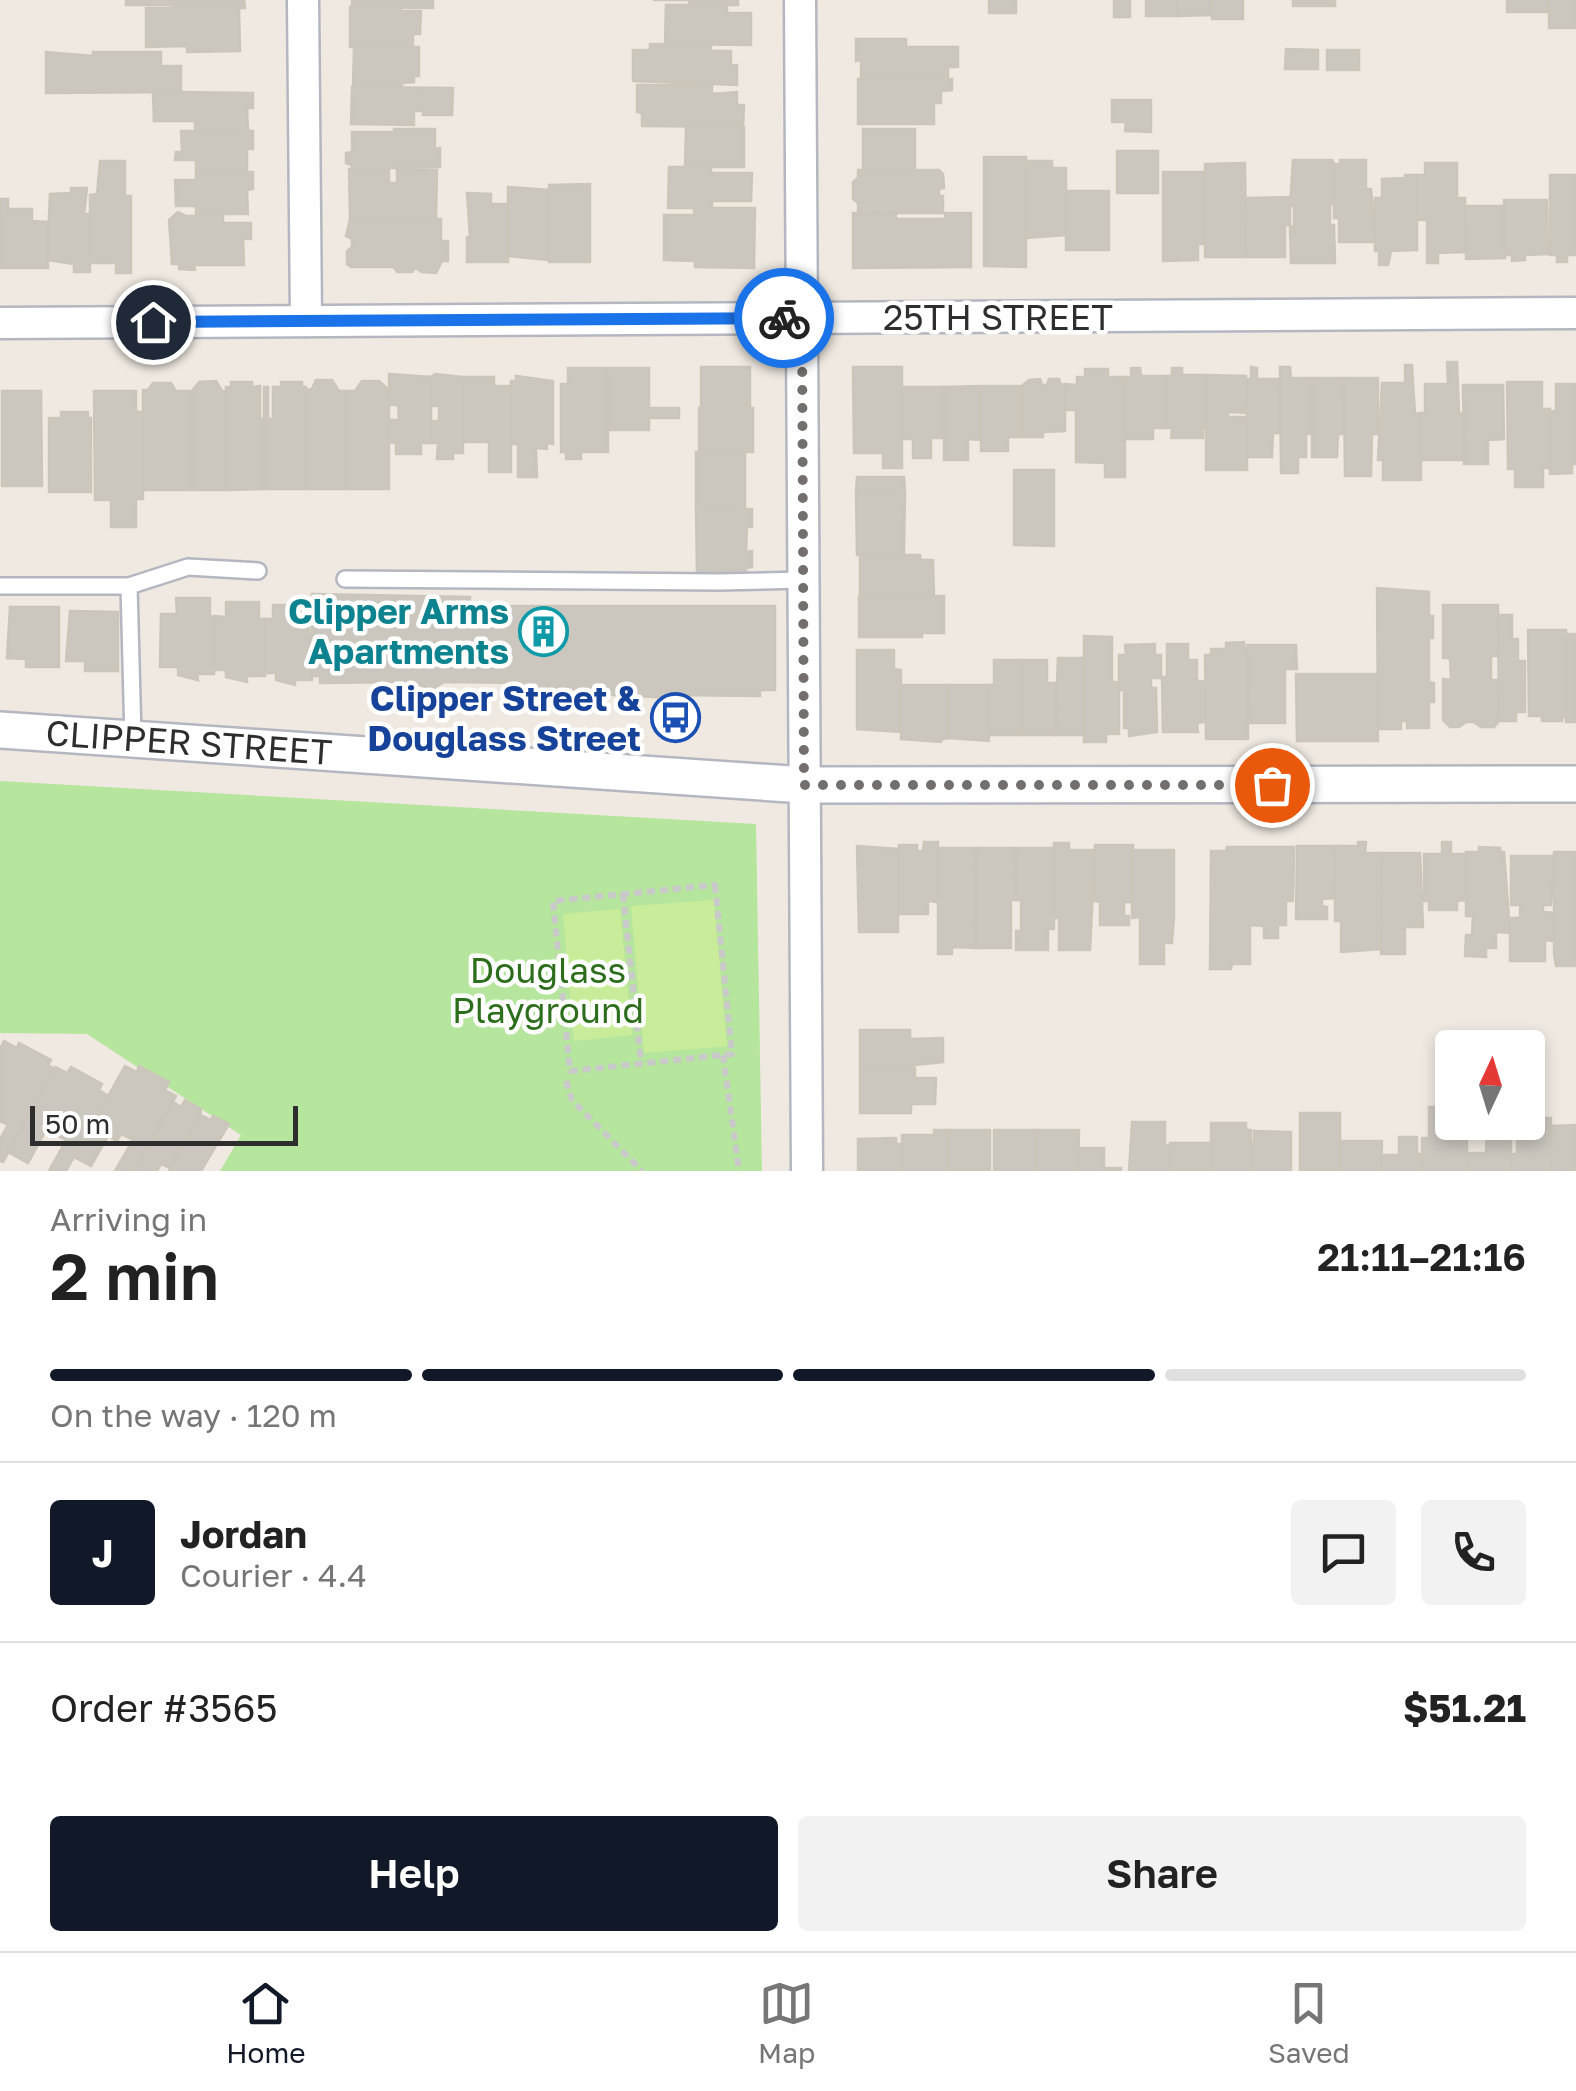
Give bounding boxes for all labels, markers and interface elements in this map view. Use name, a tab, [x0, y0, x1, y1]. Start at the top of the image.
courier	[734, 268, 834, 368]
pin	[111, 280, 196, 365]
icon: bike	[757, 291, 812, 346]
icon: home	[126, 295, 181, 350]
street label: 25TH STREET	[883, 296, 1113, 338]
place label: Clipper Arms Apartments	[288, 590, 509, 672]
building icon: Clipper Arms Apartments	[518, 605, 570, 657]
place label: Clipper Street & Douglass Street	[367, 677, 641, 759]
bus stop icon: Clipper Street & Douglass Street	[650, 692, 702, 744]
street label: CLIPPER STREET	[44, 711, 334, 773]
pin	[1230, 743, 1315, 828]
icon: bag	[1245, 758, 1300, 813]
park label: Douglass Playground	[452, 949, 644, 1031]
north arrow	[1435, 1030, 1545, 1140]
map controls	[1435, 1030, 1545, 1140]
scale bar	[30, 1101, 298, 1146]
text: 50 m	[45, 1107, 110, 1140]
text: Arriving in	[50, 1200, 207, 1238]
text: 21:11–21:16	[1317, 1234, 1526, 1279]
text: 2 min	[50, 1236, 219, 1314]
text: On the way · 120 m	[50, 1396, 337, 1434]
button: chat	[1291, 1500, 1396, 1605]
button: phone	[1421, 1500, 1526, 1605]
text: Jordan	[180, 1511, 307, 1556]
text: J	[92, 1530, 113, 1575]
text: Courier · 4.4	[180, 1556, 367, 1594]
text: Order #3565	[50, 1685, 277, 1730]
text: $51.21	[1403, 1685, 1526, 1730]
button: Help	[50, 1816, 778, 1931]
button: Share	[798, 1816, 1526, 1931]
tab: Home	[226, 1976, 305, 2069]
tab: Map	[758, 1976, 815, 2069]
tab: Saved	[1268, 1976, 1350, 2069]

